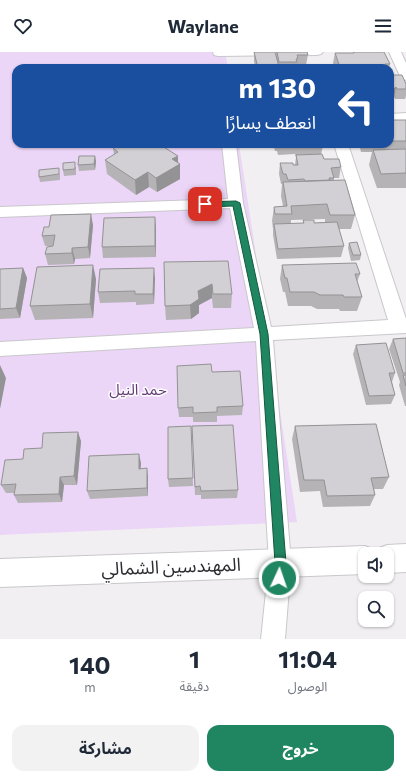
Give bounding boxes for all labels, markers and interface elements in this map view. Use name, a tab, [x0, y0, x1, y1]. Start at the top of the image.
icon: heart	[12, 15, 34, 37]
text: Waylane	[167, 15, 239, 37]
icon: menu	[372, 15, 394, 37]
text: 130 m	[239, 70, 316, 104]
icon: left	[330, 80, 382, 132]
text: انعطف يسارًا	[225, 111, 316, 133]
pin	[188, 187, 222, 221]
icon: arrive	[194, 193, 216, 215]
park label: حمد النيل	[109, 380, 167, 399]
map controls	[358, 547, 394, 627]
button: sound	[358, 547, 394, 583]
street label: المهندسين الشمالي	[101, 553, 241, 583]
position arrow	[258, 557, 300, 599]
button: search	[358, 591, 394, 627]
text: 1	[189, 644, 200, 673]
text: 11:04	[278, 644, 337, 673]
text: 140	[69, 650, 111, 679]
text: دقيقة	[180, 678, 209, 694]
text: الوصول	[288, 678, 327, 694]
text: m	[84, 679, 95, 695]
button: مشاركة	[12, 725, 199, 771]
button: خروج	[207, 725, 394, 771]

